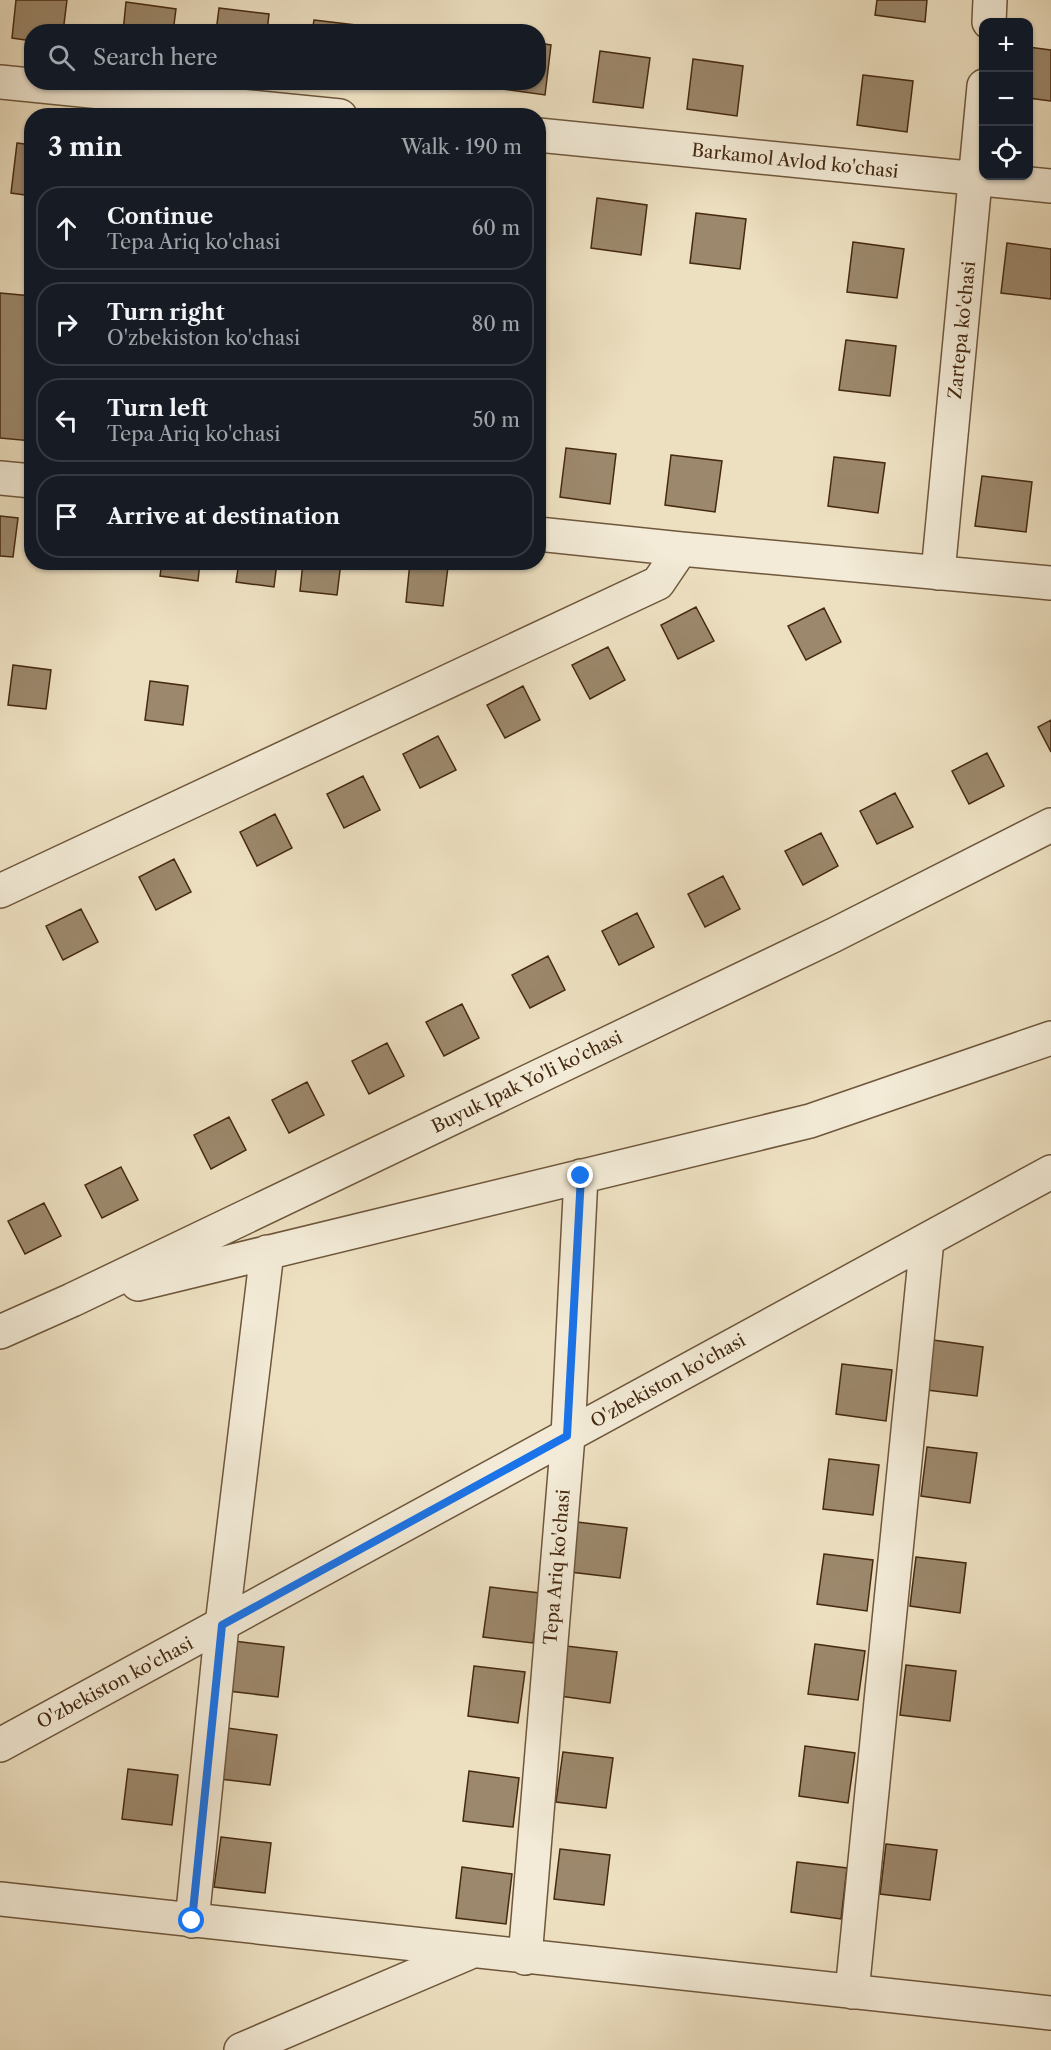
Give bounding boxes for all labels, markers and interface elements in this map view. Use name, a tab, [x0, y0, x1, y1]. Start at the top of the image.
map controls	[979, 18, 1033, 180]
button: +	[979, 18, 1033, 72]
search box	[24, 24, 546, 90]
icon: search	[45, 41, 78, 74]
text: Search here	[93, 44, 218, 71]
button: −	[979, 72, 1033, 126]
button: locate	[979, 126, 1033, 180]
text: 3 min	[48, 131, 122, 163]
text: Walk · 190 m	[401, 135, 522, 159]
street label: Barkamol Avlod ko'chasi	[690, 139, 900, 183]
text: Continue	[107, 203, 213, 230]
icon: ahead	[50, 212, 83, 245]
text: 60 m	[472, 216, 520, 240]
text: Tepa Ariq ko'chasi	[107, 230, 280, 254]
street label: Zartepa ko'chasi	[944, 259, 980, 400]
text: Turn right	[107, 299, 225, 326]
icon: right	[50, 308, 83, 341]
text: 80 m	[472, 312, 520, 336]
text: O'zbekiston ko'chasi	[107, 326, 300, 350]
text: Turn left	[107, 395, 208, 422]
icon: left	[50, 404, 83, 437]
text: 50 m	[473, 408, 520, 432]
text: Tepa Ariq ko'chasi	[107, 422, 280, 446]
icon: arrive	[50, 500, 83, 533]
text: Arrive at destination	[107, 503, 340, 530]
street label: Buyuk Ipak Yo'li ko'chasi	[428, 1026, 626, 1138]
route end	[567, 1162, 593, 1188]
street label: O'zbekiston ko'chasi	[587, 1329, 750, 1433]
street label: Tepa Ariq ko'chasi	[539, 1488, 575, 1646]
street label: O'zbekiston ko'chasi	[33, 1632, 197, 1734]
route start	[178, 1907, 204, 1933]

